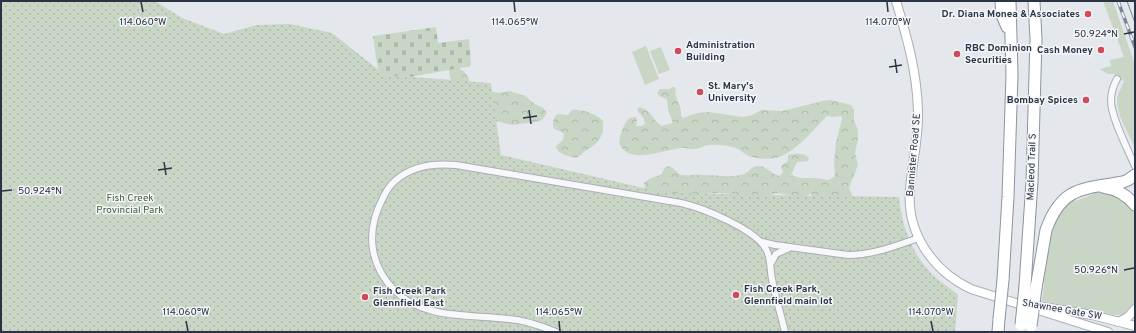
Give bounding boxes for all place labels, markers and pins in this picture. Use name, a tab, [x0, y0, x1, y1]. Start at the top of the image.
place label: Dr. Diana Monea & Associates	[942, 8, 1080, 21]
marker: Dr. Diana Monea & Associates	[1083, 9, 1093, 19]
place label: Administration Building	[686, 39, 755, 64]
place label: RBC Dominion Securities	[965, 42, 1032, 67]
place label: Cash Money	[1037, 44, 1093, 57]
marker: Cash Money	[1096, 45, 1106, 55]
marker: Administration Building	[673, 46, 683, 56]
marker: RBC Dominion Securities	[952, 49, 962, 59]
place label: St. Mary's University	[708, 80, 756, 105]
marker: St. Mary's University	[695, 87, 705, 97]
place label: Bombay Spices	[1007, 94, 1078, 107]
marker: Bombay Spices	[1081, 95, 1091, 105]
place label: Fish Creek Park, Glennfield main lot	[744, 283, 832, 308]
place label: Fish Creek Park Glennfield East	[373, 285, 447, 310]
marker: Fish Creek Park, Glennfield main lot	[731, 290, 741, 300]
marker: Fish Creek Park Glennfield East	[360, 292, 370, 302]

